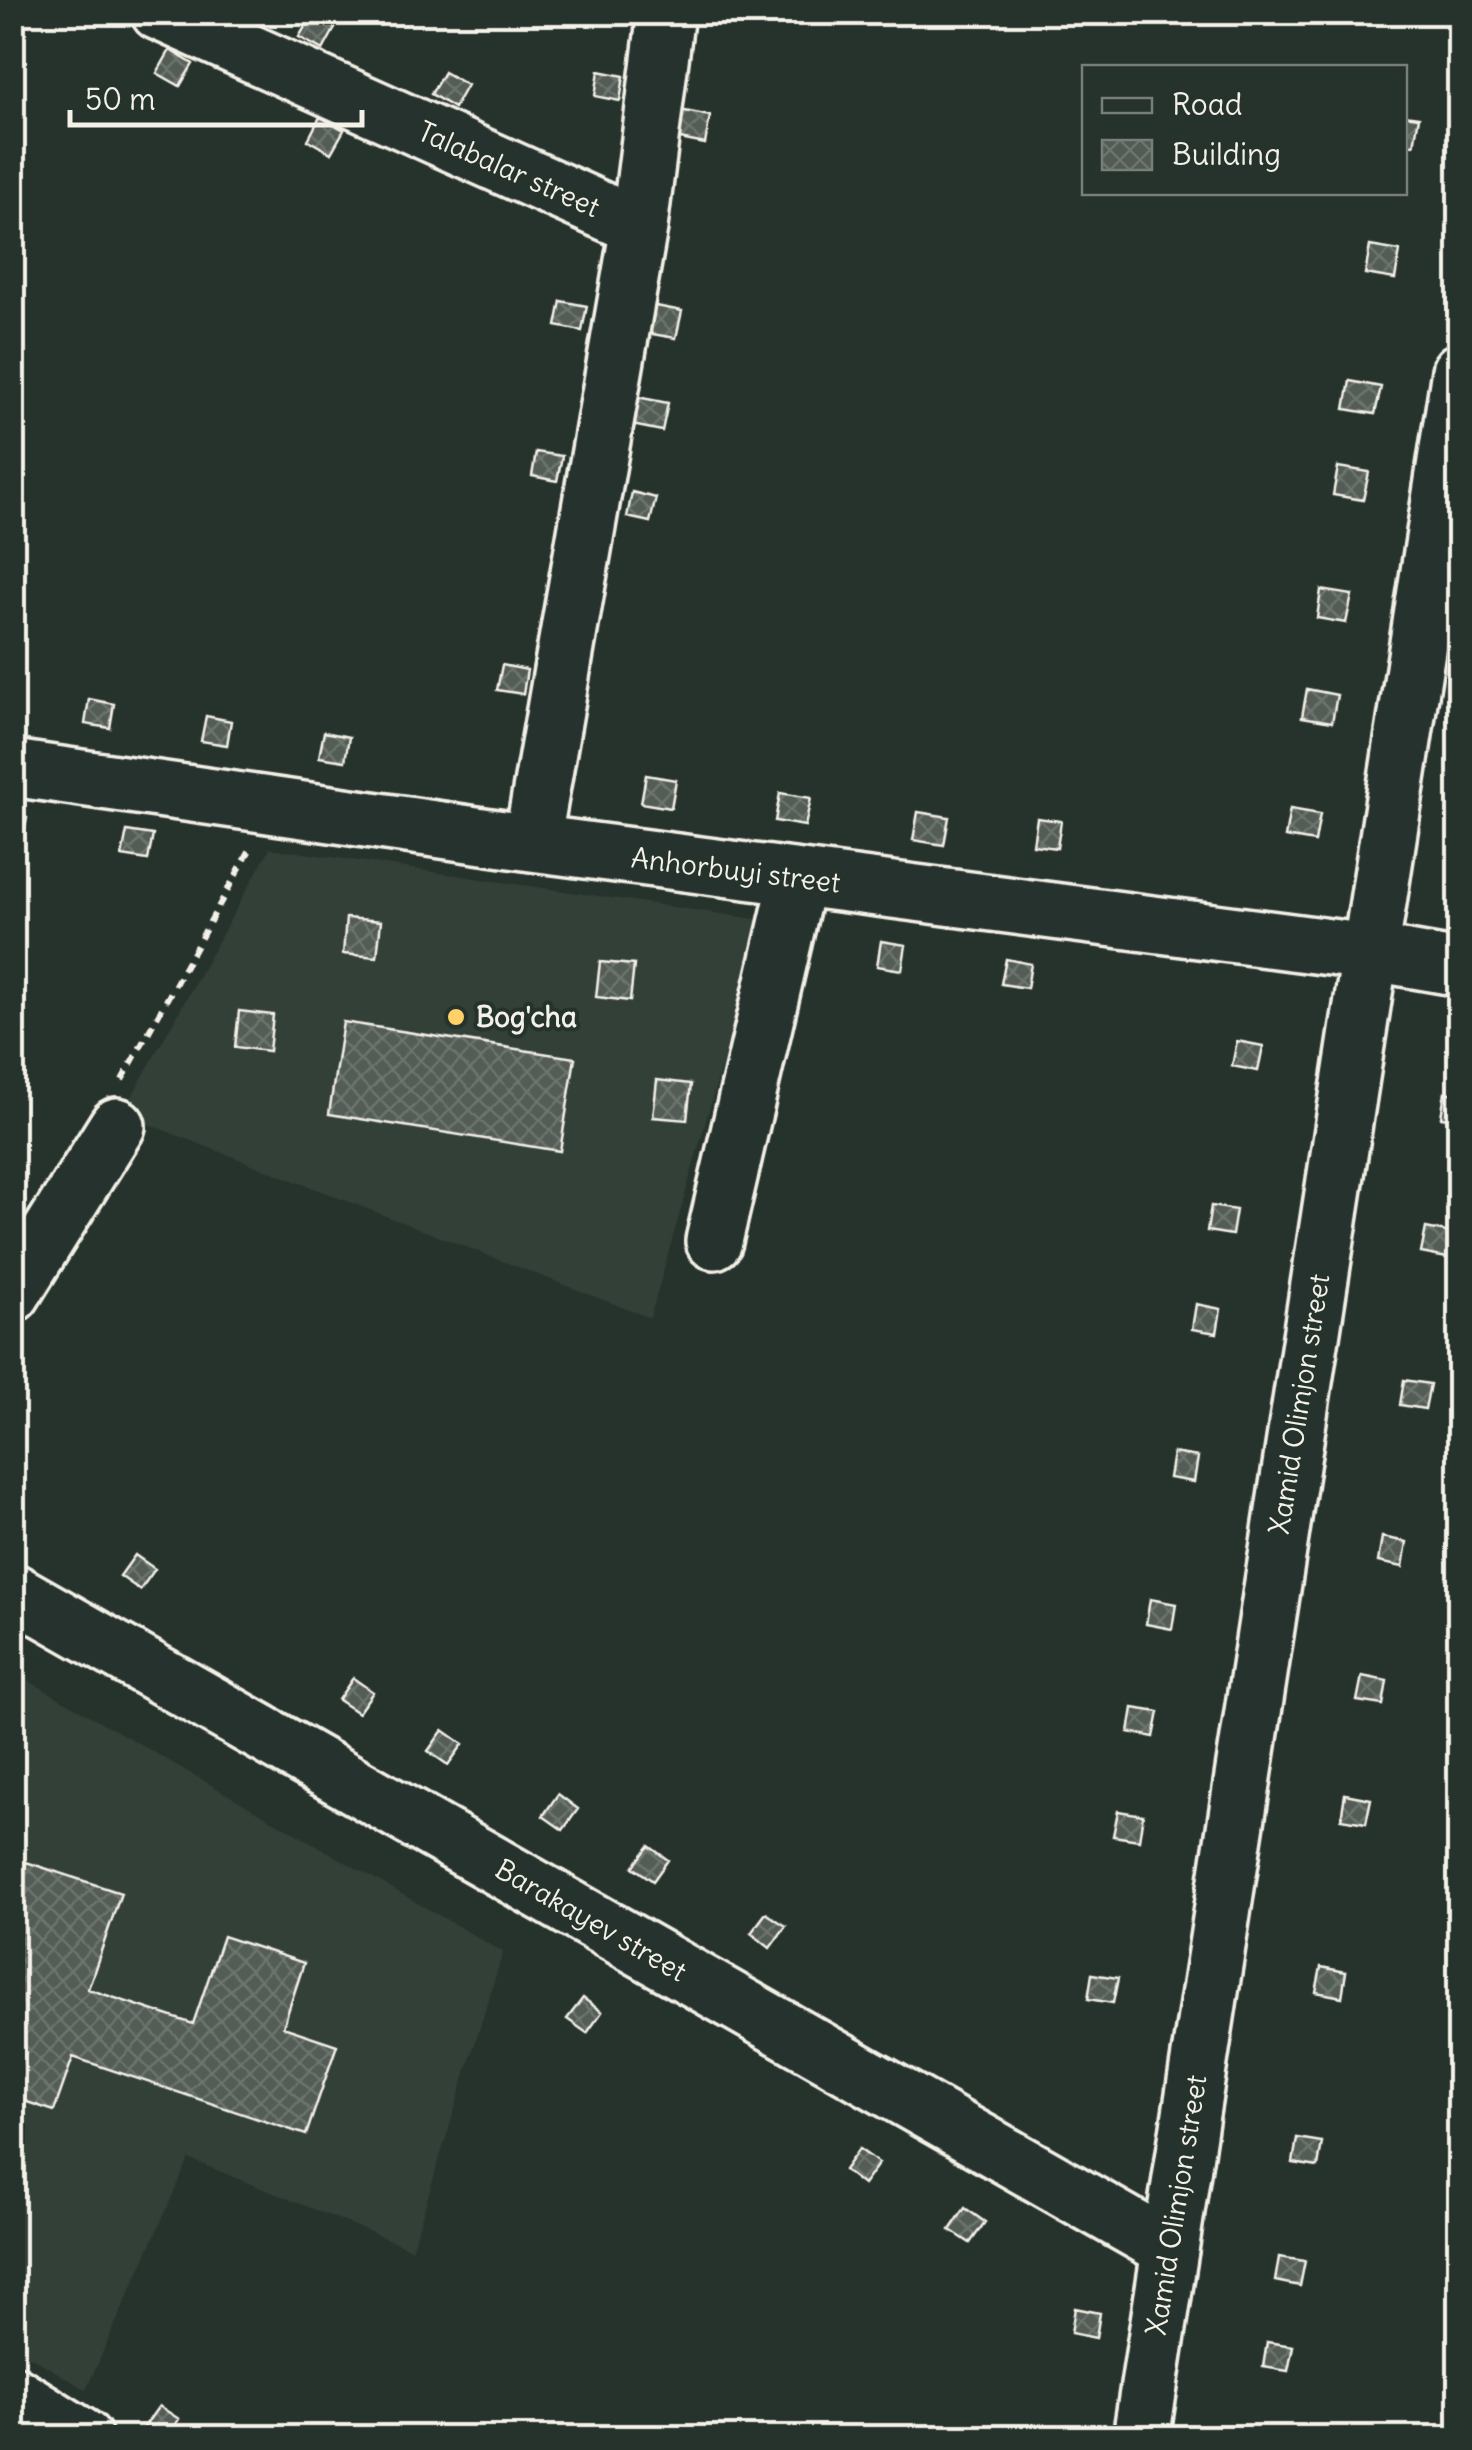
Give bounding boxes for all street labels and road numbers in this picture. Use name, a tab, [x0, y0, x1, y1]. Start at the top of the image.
street label: Talabalar street	[412, 113, 606, 225]
street label: Anhorbuyi street	[629, 839, 843, 901]
street label: Xamid Olimjon street	[1261, 1271, 1337, 1537]
street label: Barakayev street	[489, 1851, 693, 1989]
street label: Xamid Olimjon street	[1138, 2072, 1214, 2338]

